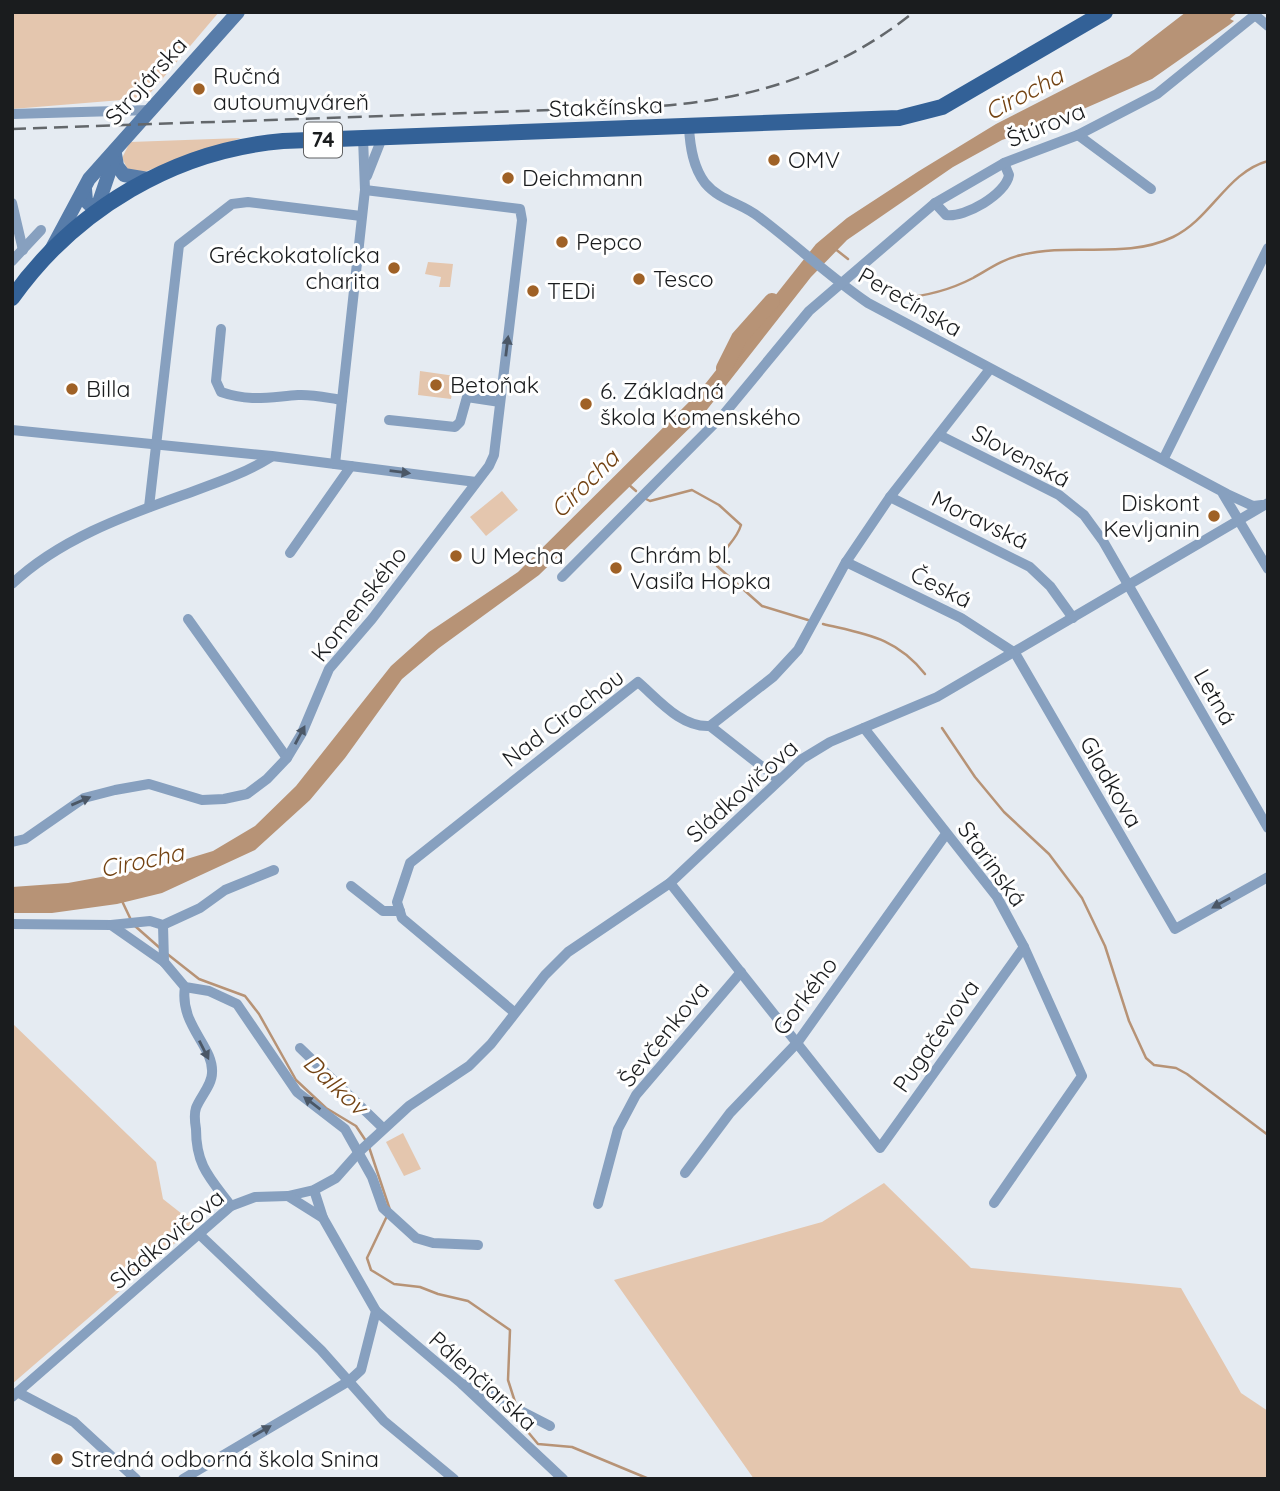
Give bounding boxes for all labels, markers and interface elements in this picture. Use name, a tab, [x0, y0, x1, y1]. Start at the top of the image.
street label: Strojárska	[98, 30, 193, 131]
water label: Cirocha	[979, 59, 1069, 126]
place label: Ručná autoumyváreň	[213, 61, 369, 116]
marker: Ručná autoumyváreň	[191, 81, 207, 97]
street label: Stakčínska	[548, 90, 663, 123]
street label: Štúrova	[1002, 96, 1089, 153]
road number: 74	[304, 122, 342, 158]
place label: OMV	[788, 145, 840, 174]
marker: OMV	[766, 152, 782, 168]
place label: Deichmann	[522, 163, 643, 192]
marker: Deichmann	[500, 170, 516, 186]
place label: Pepco	[576, 227, 642, 256]
marker: Pepco	[554, 234, 570, 250]
place label: Gréckokatolícka charita	[209, 240, 380, 295]
marker: Gréckokatolícka charita	[386, 260, 402, 276]
street label: Perečínska	[853, 260, 967, 343]
place label: Tesco	[653, 264, 714, 293]
marker: Tesco	[631, 271, 647, 287]
place label: TEDi	[547, 276, 595, 305]
marker: TEDi	[525, 283, 541, 299]
one-way arrow	[501, 335, 512, 357]
place label: Betoňak	[450, 370, 539, 399]
place label: Billa	[86, 374, 130, 403]
place label: 6. Základná škola Komenského	[600, 376, 801, 431]
marker: Betoňak	[428, 377, 444, 393]
marker: Billa	[64, 381, 80, 397]
marker: 6. Základná škola Komenského	[578, 396, 594, 412]
street label: Slovenská	[967, 418, 1075, 493]
water label: Cirocha	[544, 442, 626, 524]
one-way arrow	[389, 467, 411, 478]
street label: Moravská	[927, 484, 1033, 555]
place label: Diskont Kevljanin	[1103, 488, 1200, 543]
marker: Diskont Kevljanin	[1206, 508, 1222, 524]
street label: Komenského	[304, 540, 413, 667]
place label: Chrám bl. Vasiľa Hopka	[630, 540, 771, 595]
place label: U Mecha	[470, 541, 564, 570]
marker: U Mecha	[448, 548, 464, 564]
street label: Česká	[906, 559, 977, 614]
marker: Chrám bl. Vasiľa Hopka	[608, 560, 624, 576]
street label: Nad Cirochou	[496, 662, 629, 773]
street label: Letná	[1188, 663, 1243, 730]
one-way arrow	[294, 725, 306, 745]
street label: Gladkova	[1074, 731, 1149, 833]
street label: Sládkovičova	[680, 733, 804, 848]
one-way arrow	[71, 795, 92, 806]
street label: Starinská	[952, 815, 1033, 912]
water label: Cirocha	[97, 836, 188, 883]
one-way arrow	[1211, 897, 1231, 909]
street label: Gorkého	[766, 951, 843, 1041]
street label: Pugačevova	[886, 974, 985, 1098]
street label: Ševčenkova	[612, 975, 715, 1092]
one-way arrow	[197, 1041, 209, 1061]
water label: Dalkov	[297, 1047, 376, 1123]
one-way arrow	[303, 1096, 321, 1111]
street label: Sládkovičova	[104, 1182, 230, 1295]
street label: Pálenčiarska	[423, 1325, 543, 1437]
one-way arrow	[253, 1425, 272, 1437]
place label: Stredná odborná škola Snina	[71, 1444, 379, 1473]
marker: Stredná odborná škola Snina	[49, 1451, 65, 1467]

